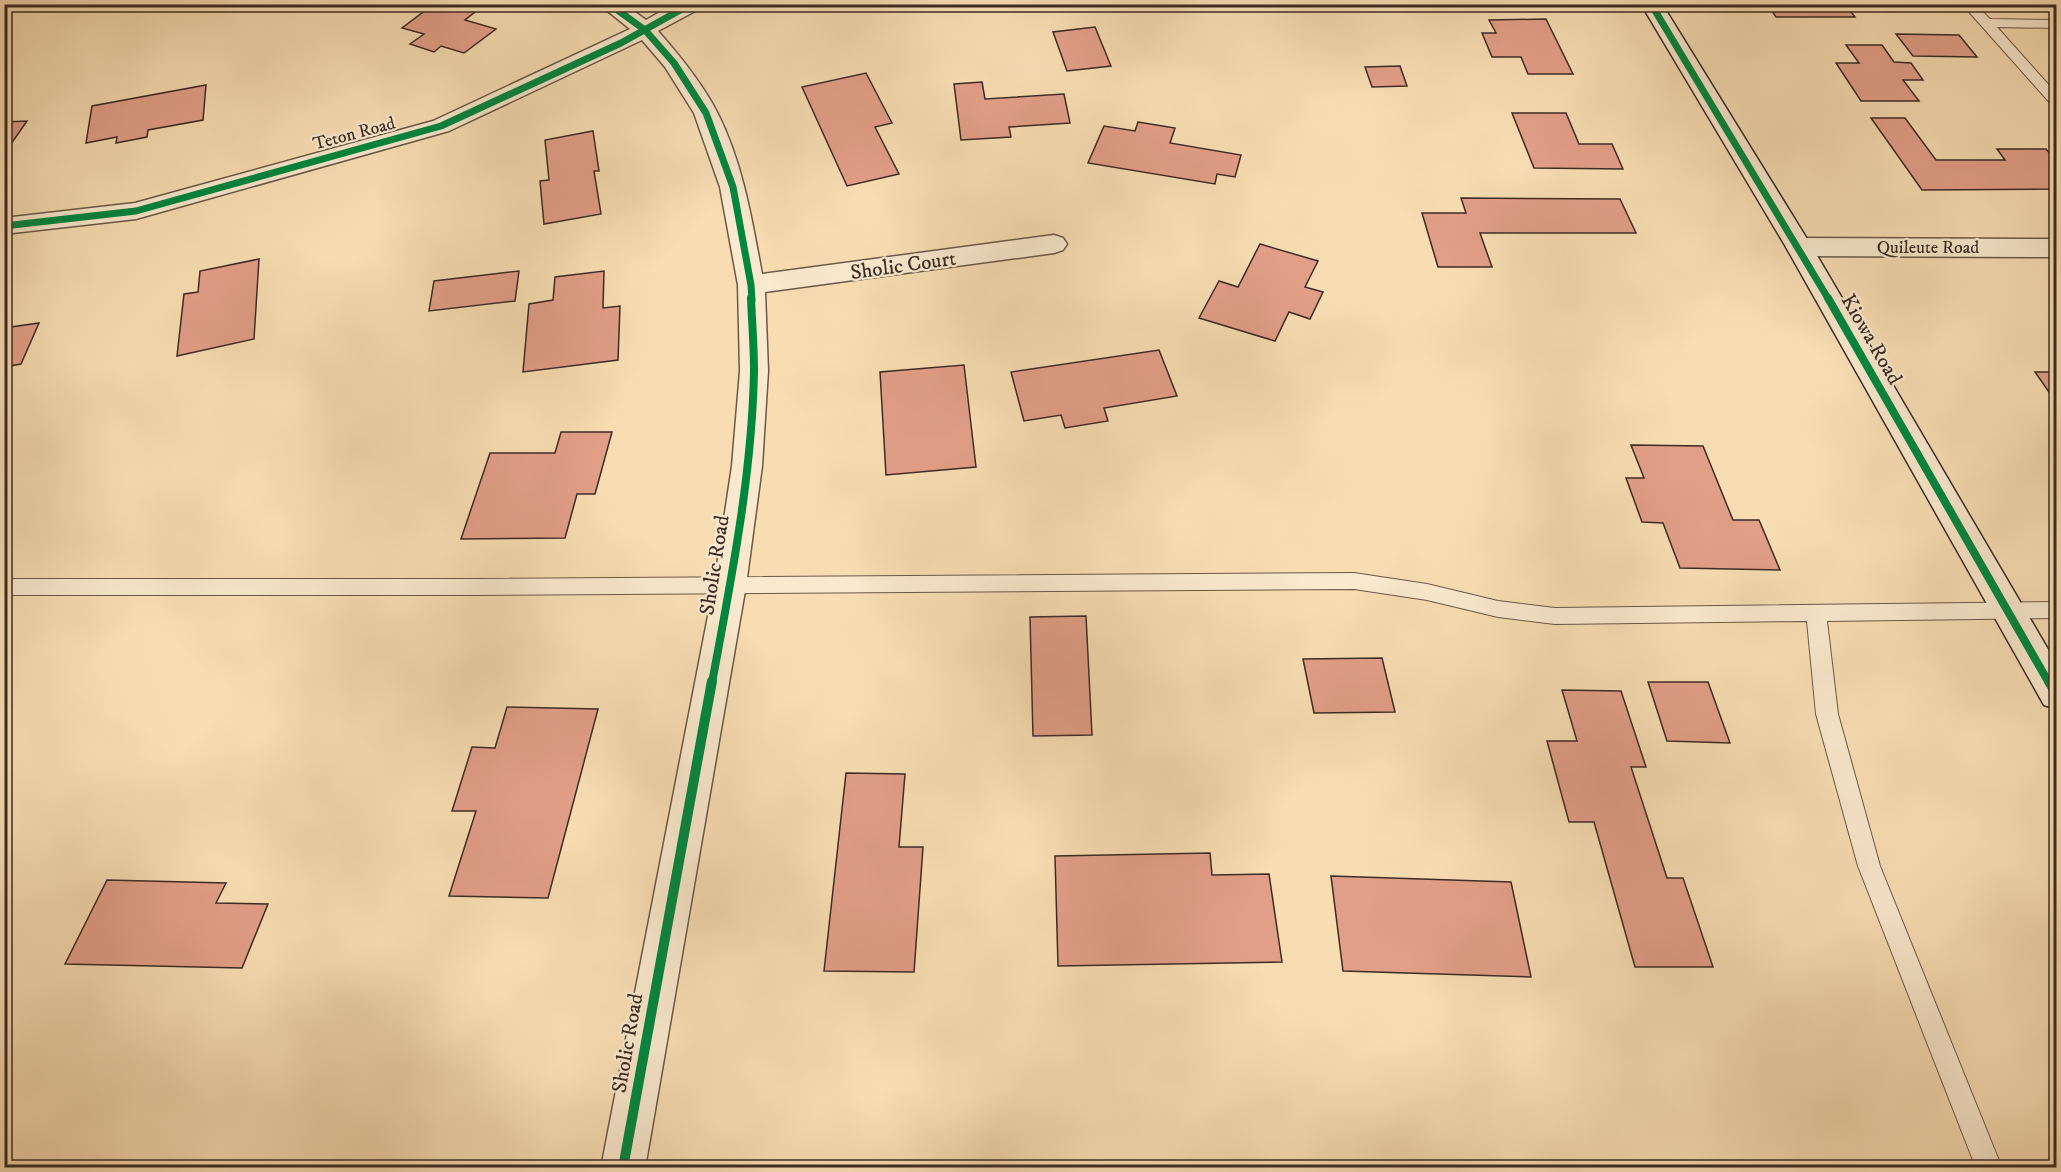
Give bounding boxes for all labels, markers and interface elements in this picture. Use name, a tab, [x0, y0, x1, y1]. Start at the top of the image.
street label: Teton Road	[311, 112, 398, 156]
street label: Quileute Road	[1877, 237, 1979, 259]
street label: Sholic Court	[849, 246, 958, 286]
street label: Kiowa Road	[1835, 289, 1908, 390]
street label: Sholic Road	[694, 513, 736, 617]
street label: Sholic Road	[606, 991, 650, 1095]

